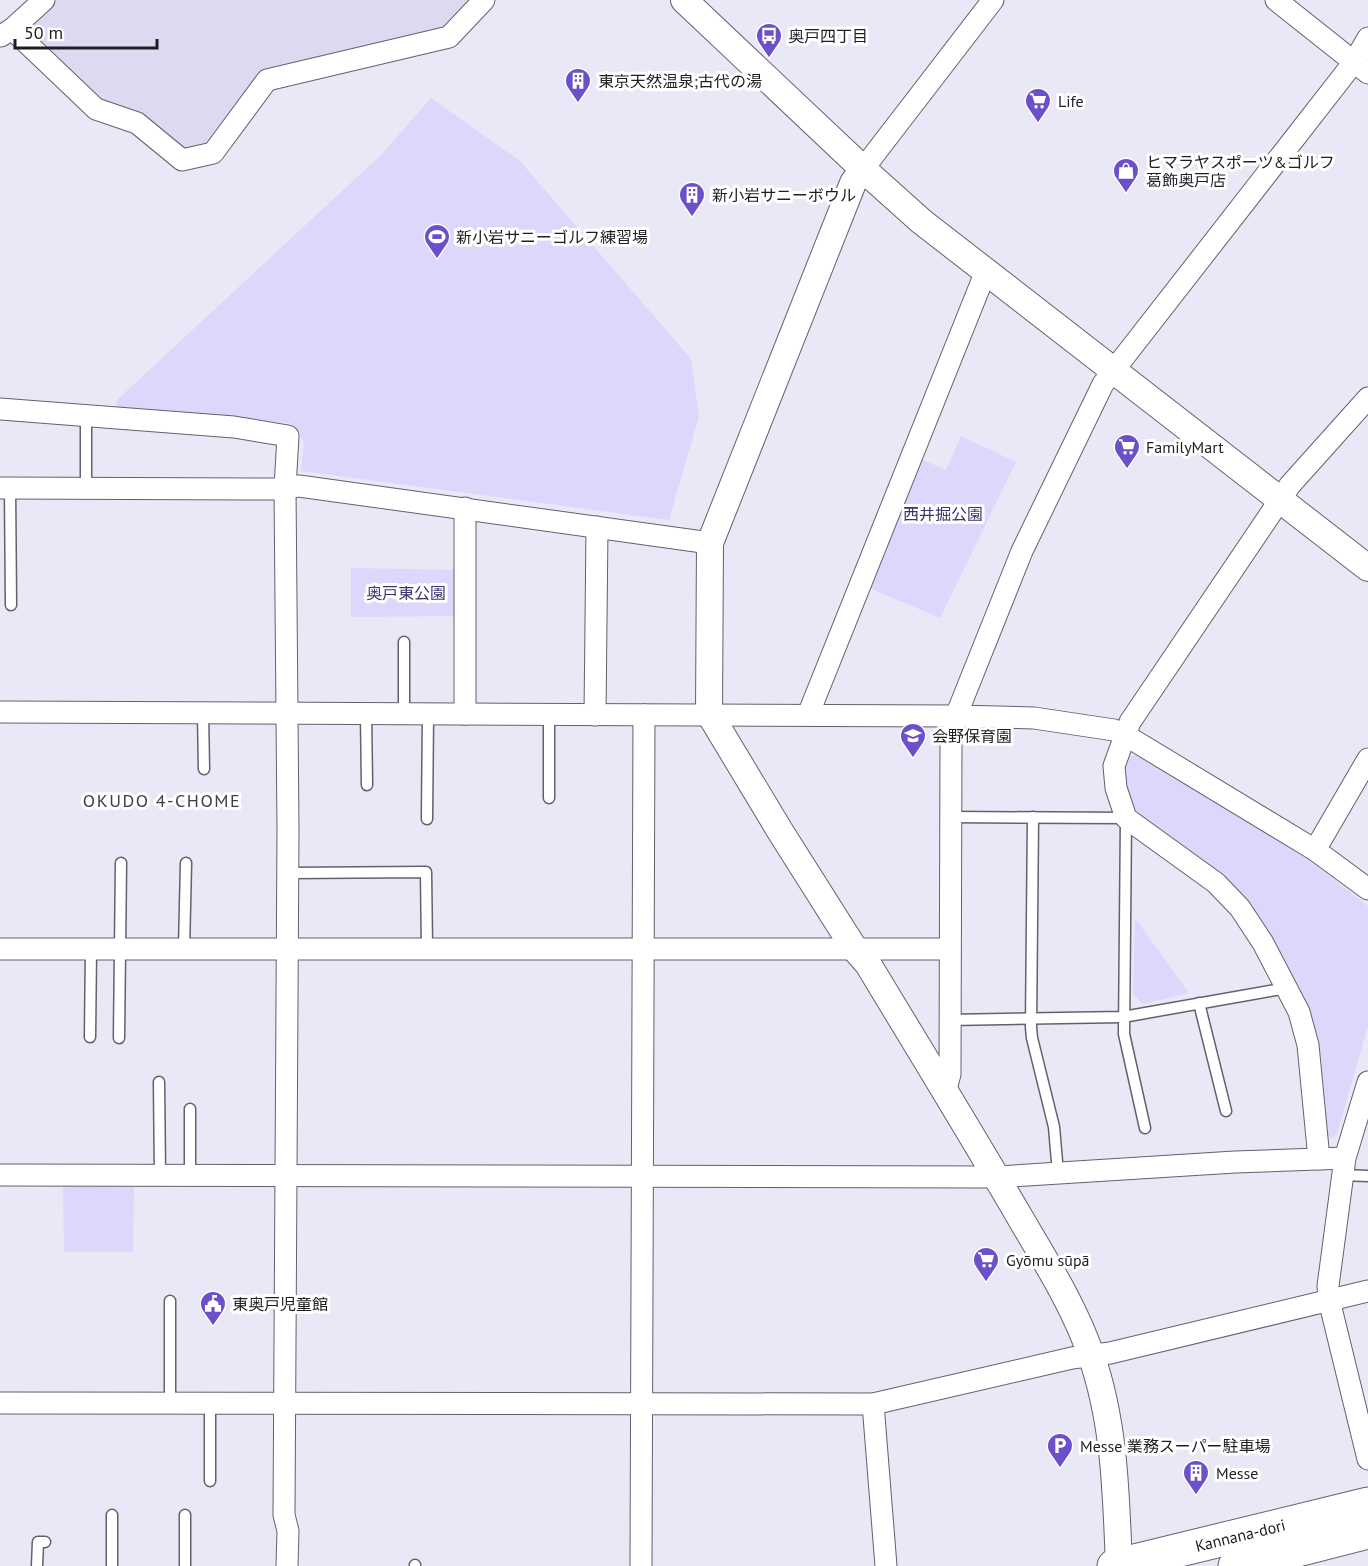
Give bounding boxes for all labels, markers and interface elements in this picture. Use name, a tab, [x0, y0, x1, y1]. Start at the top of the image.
scale bar	[15, 12, 158, 50]
text: 50 m	[24, 21, 63, 44]
bus stop icon: 奥戸四丁目	[754, 21, 784, 59]
place label: 奥戸四丁目	[788, 26, 868, 46]
building icon: 東京天然温泉;古代の湯	[563, 66, 593, 104]
place label: 東京天然温泉;古代の湯	[598, 71, 762, 91]
supermarket icon: Life	[1023, 86, 1053, 124]
place label: Life	[1058, 91, 1084, 111]
place label: ヒマラヤスポーツ&ゴルフ 葛飾奥戸店	[1146, 152, 1335, 190]
shop icon: ヒマラヤスポーツ&ゴルフ 葛飾奥戸店	[1111, 156, 1141, 194]
building icon: 新小岩サニーボウル	[677, 180, 707, 218]
place label: 新小岩サニーボウル	[712, 185, 856, 205]
sports icon: 新小岩サニーゴルフ練習場	[422, 222, 452, 260]
place label: 新小岩サニーゴルフ練習場	[456, 227, 648, 247]
supermarket icon: FamilyMart	[1112, 432, 1142, 470]
place label: FamilyMart	[1146, 437, 1224, 457]
park label: 西井掘公園	[903, 504, 983, 524]
park label: 奥戸東公園	[366, 583, 446, 603]
school or university icon: 会野保育園	[898, 721, 928, 759]
place label: 会野保育園	[932, 726, 1012, 746]
district label: OKUDO 4-CHOME	[83, 789, 241, 812]
supermarket icon: Gyōmu sūpā	[971, 1245, 1001, 1283]
place label: Gyōmu sūpā	[1006, 1250, 1090, 1270]
public building icon: 東奥戸児童館	[198, 1289, 228, 1327]
place label: 東奥戸児童館	[232, 1294, 328, 1314]
parking icon: Messe 業務スーパー駐車場	[1045, 1431, 1075, 1469]
place label: Messe 業務スーパー駐車場	[1080, 1436, 1271, 1456]
building icon: Messe	[1181, 1458, 1211, 1496]
place label: Messe	[1216, 1463, 1258, 1483]
street label: Kannana-dori	[1193, 1515, 1287, 1556]

